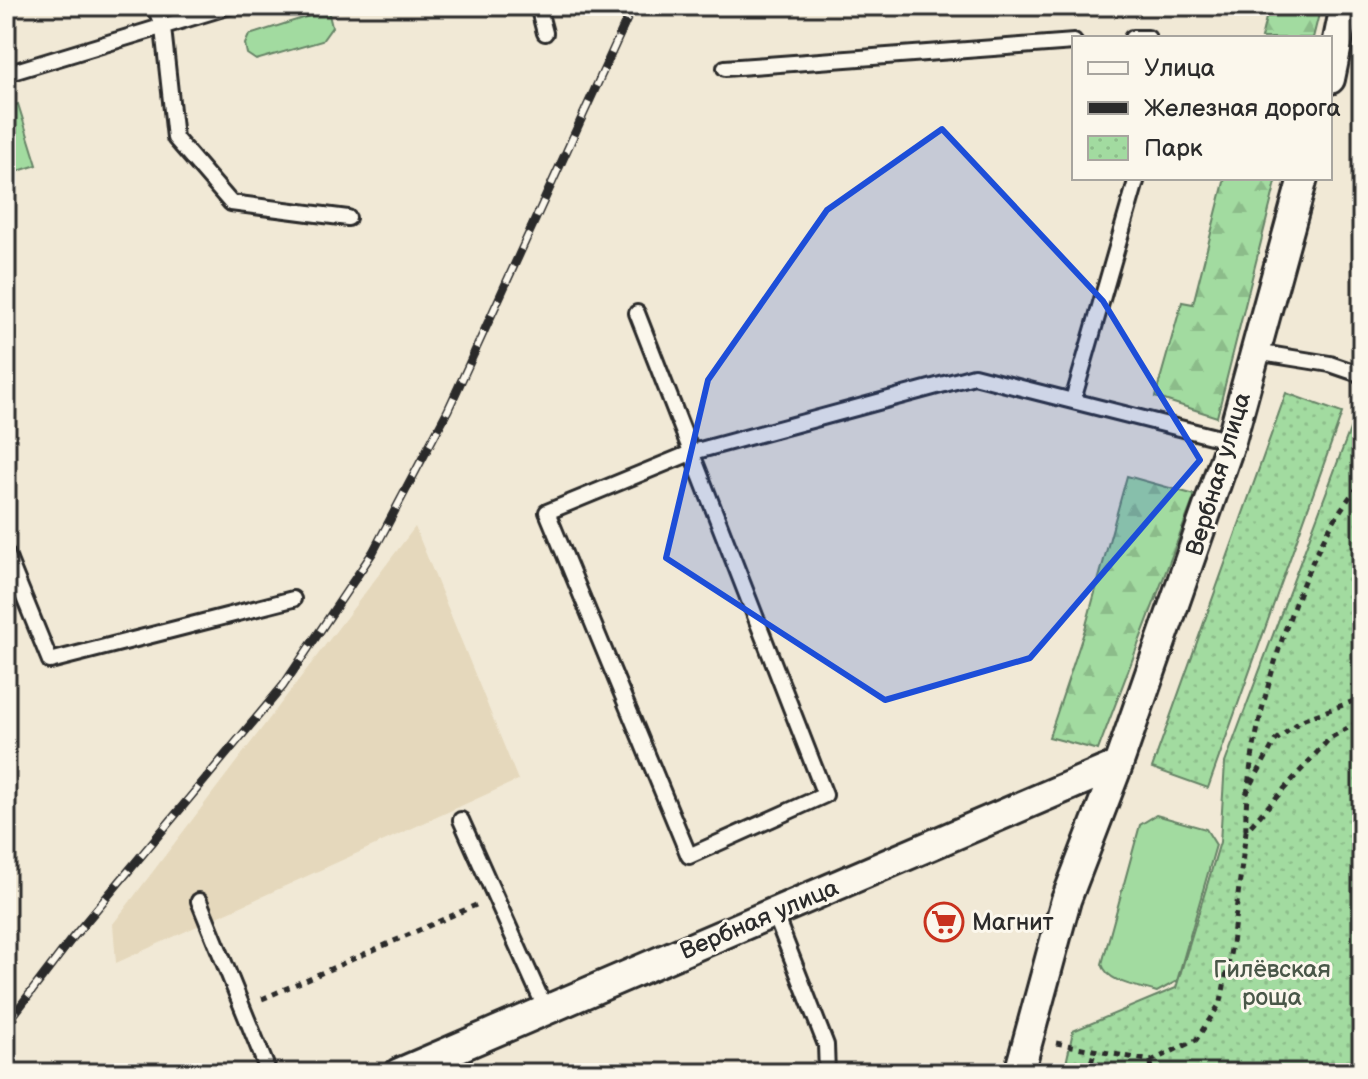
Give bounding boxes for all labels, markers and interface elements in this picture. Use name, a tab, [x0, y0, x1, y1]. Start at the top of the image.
legend	[1072, 36, 1332, 180]
text: Улица	[1144, 54, 1215, 83]
text: Железная дорога	[1144, 94, 1341, 123]
text: Парк	[1144, 134, 1203, 163]
street label: Вербная улица	[1180, 389, 1257, 559]
street label: Вербная улица	[676, 873, 843, 966]
supermarket icon: Магнит	[923, 901, 965, 943]
place label: Магнит	[972, 908, 1054, 937]
park label: Гилёвская роща	[1213, 955, 1331, 1012]

